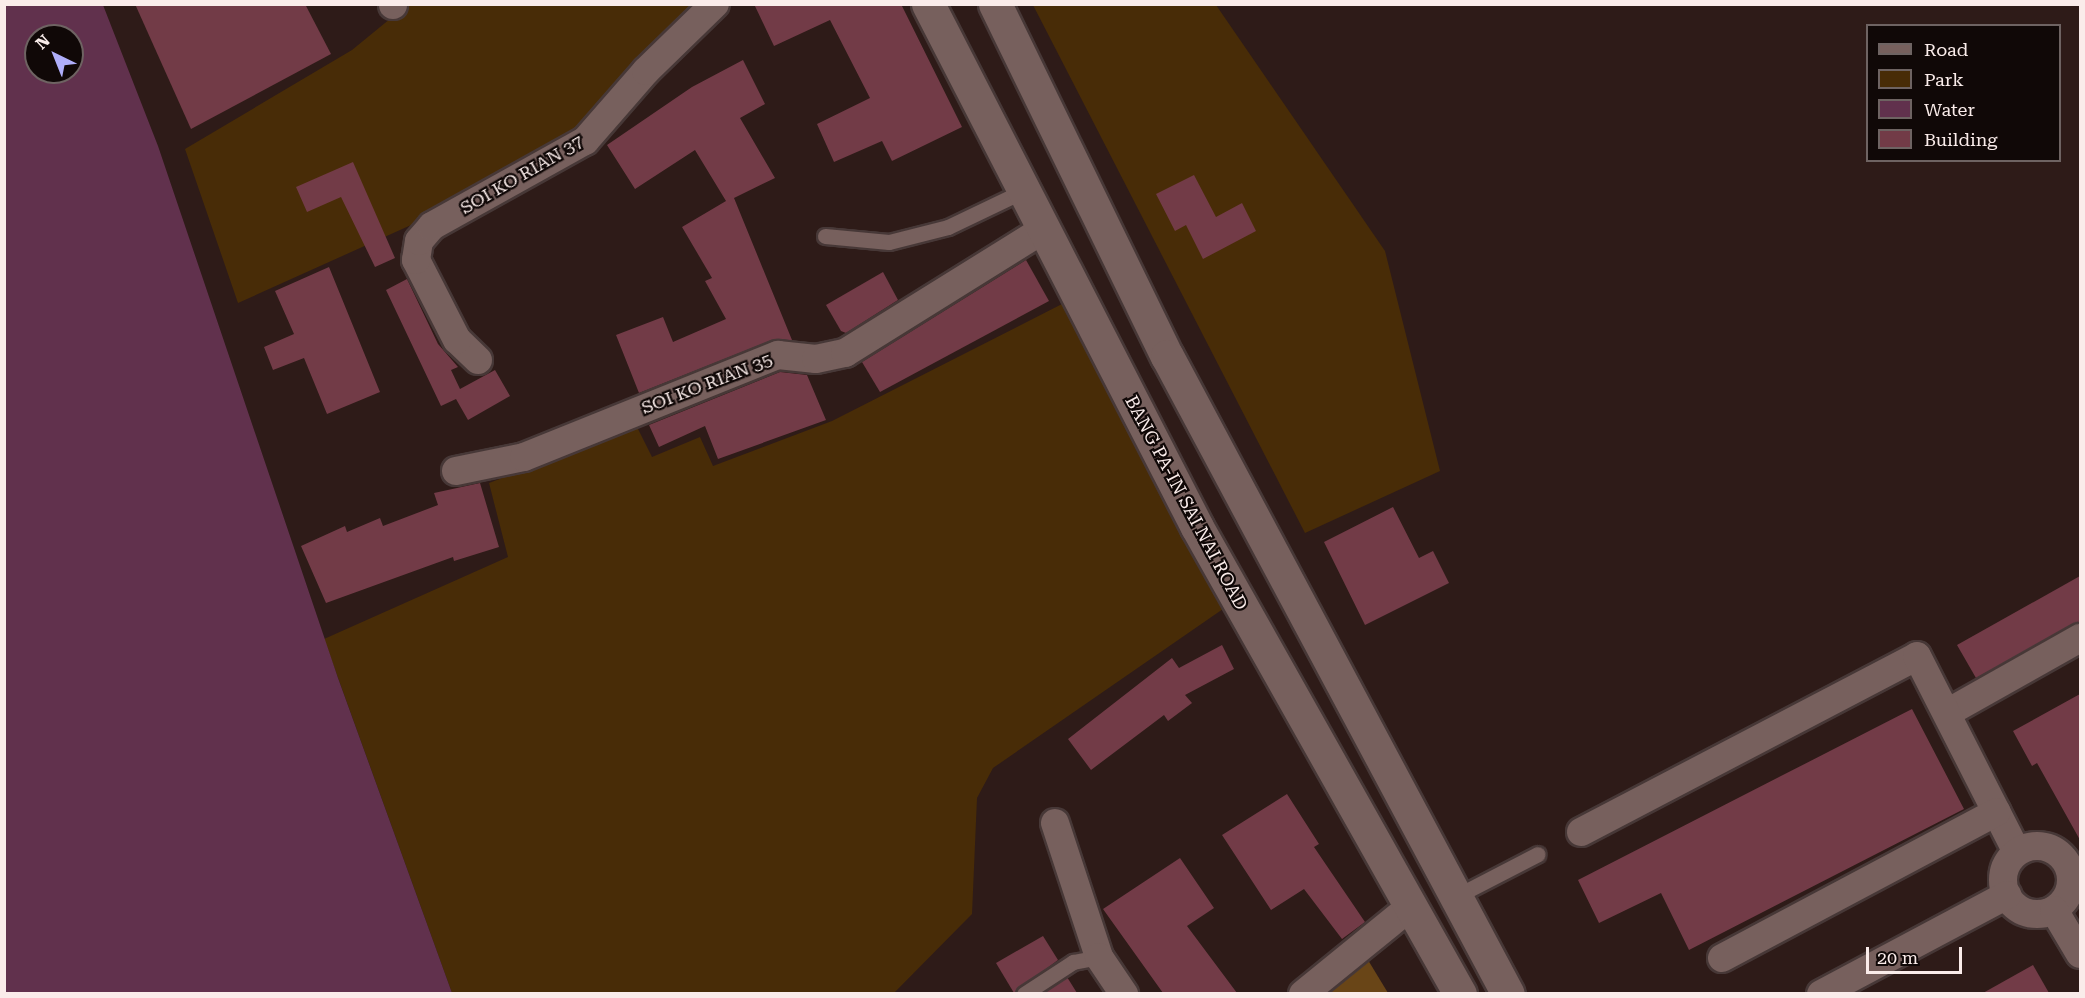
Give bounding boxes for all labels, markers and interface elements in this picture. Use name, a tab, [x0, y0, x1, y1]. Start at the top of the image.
north arrow	[24, 24, 84, 84]
legend	[1866, 24, 2061, 162]
text: N	[32, 31, 54, 53]
text: Road	[1924, 39, 1968, 60]
text: Park	[1924, 69, 1964, 90]
text: Water	[1924, 99, 1975, 120]
text: Building	[1924, 129, 1998, 150]
street label: SOI KO RIAN 37	[457, 131, 587, 219]
street label: SOI KO RIAN 35	[638, 349, 776, 419]
street label: BANG PA-IN SAI NAI ROAD	[1120, 392, 1252, 614]
scale bar	[1869, 935, 1965, 973]
text: 20 m	[1877, 947, 1918, 968]

